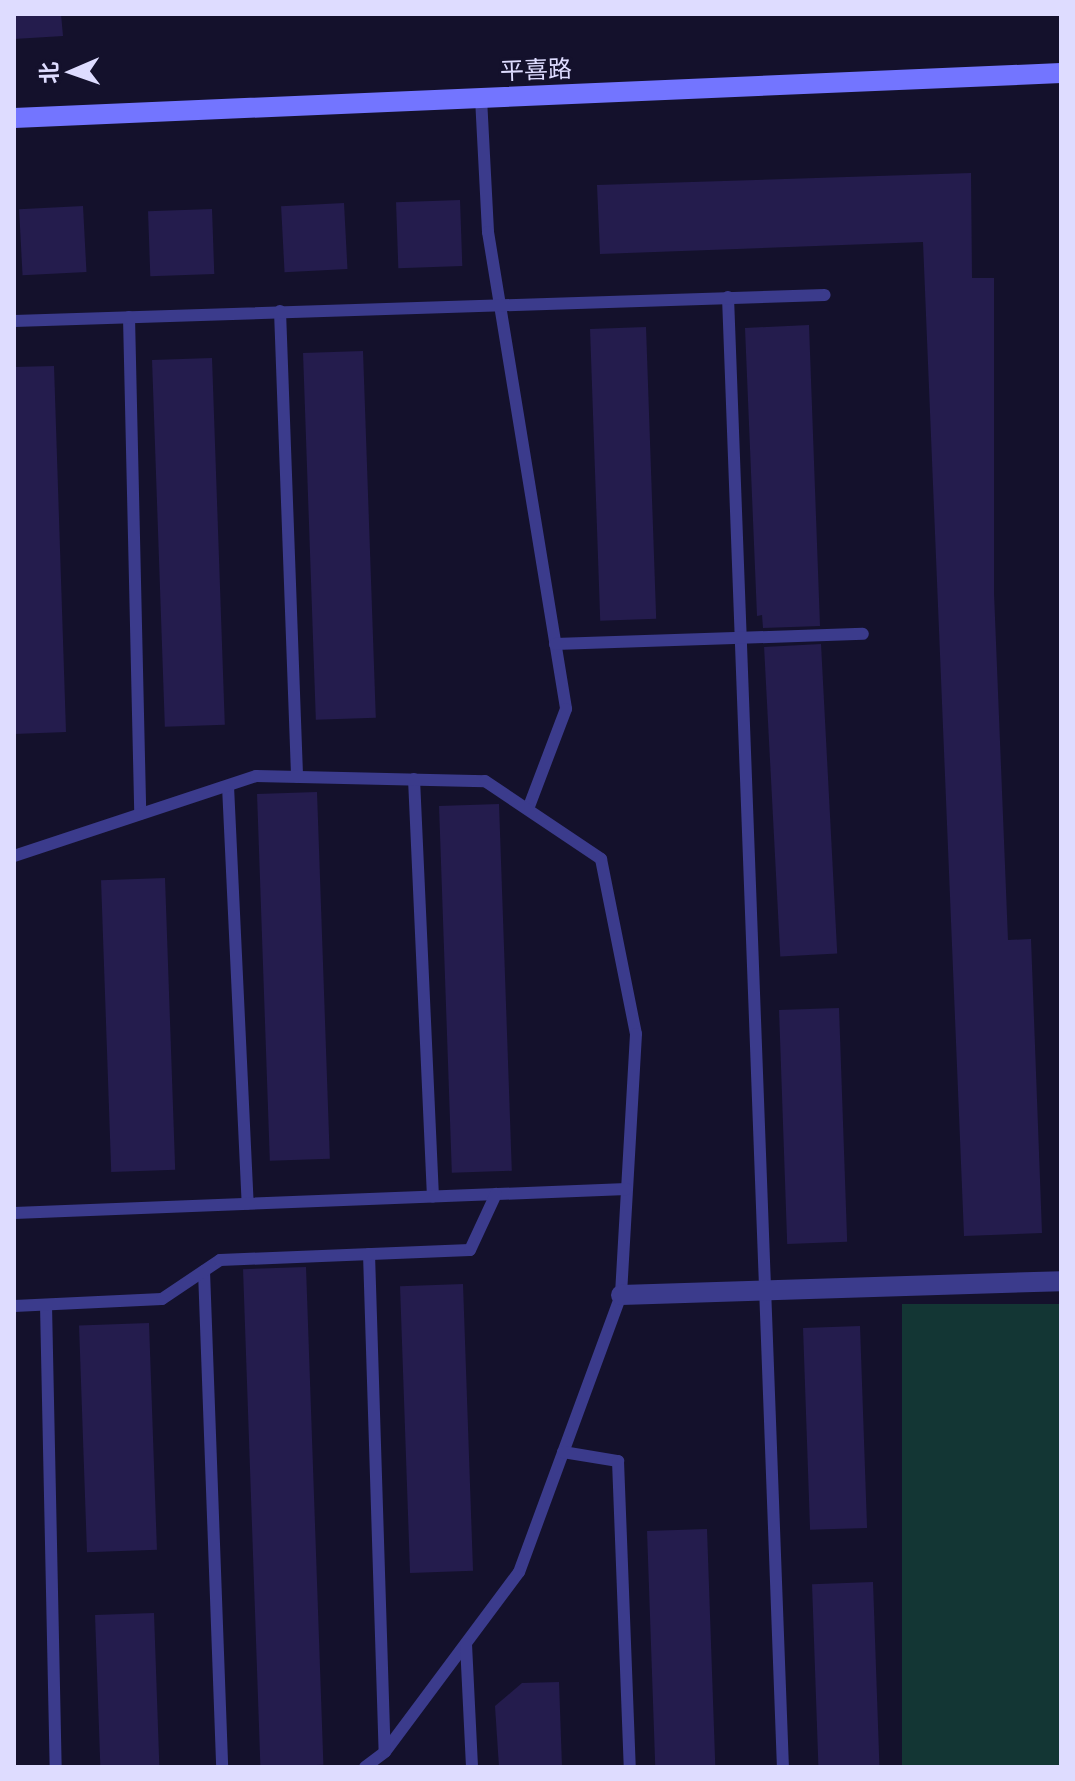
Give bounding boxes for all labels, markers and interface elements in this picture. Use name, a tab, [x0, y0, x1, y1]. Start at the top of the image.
north arrow	[32, 32, 112, 112]
street label: 平喜路	[500, 53, 572, 85]
text: 北	[35, 61, 61, 84]

